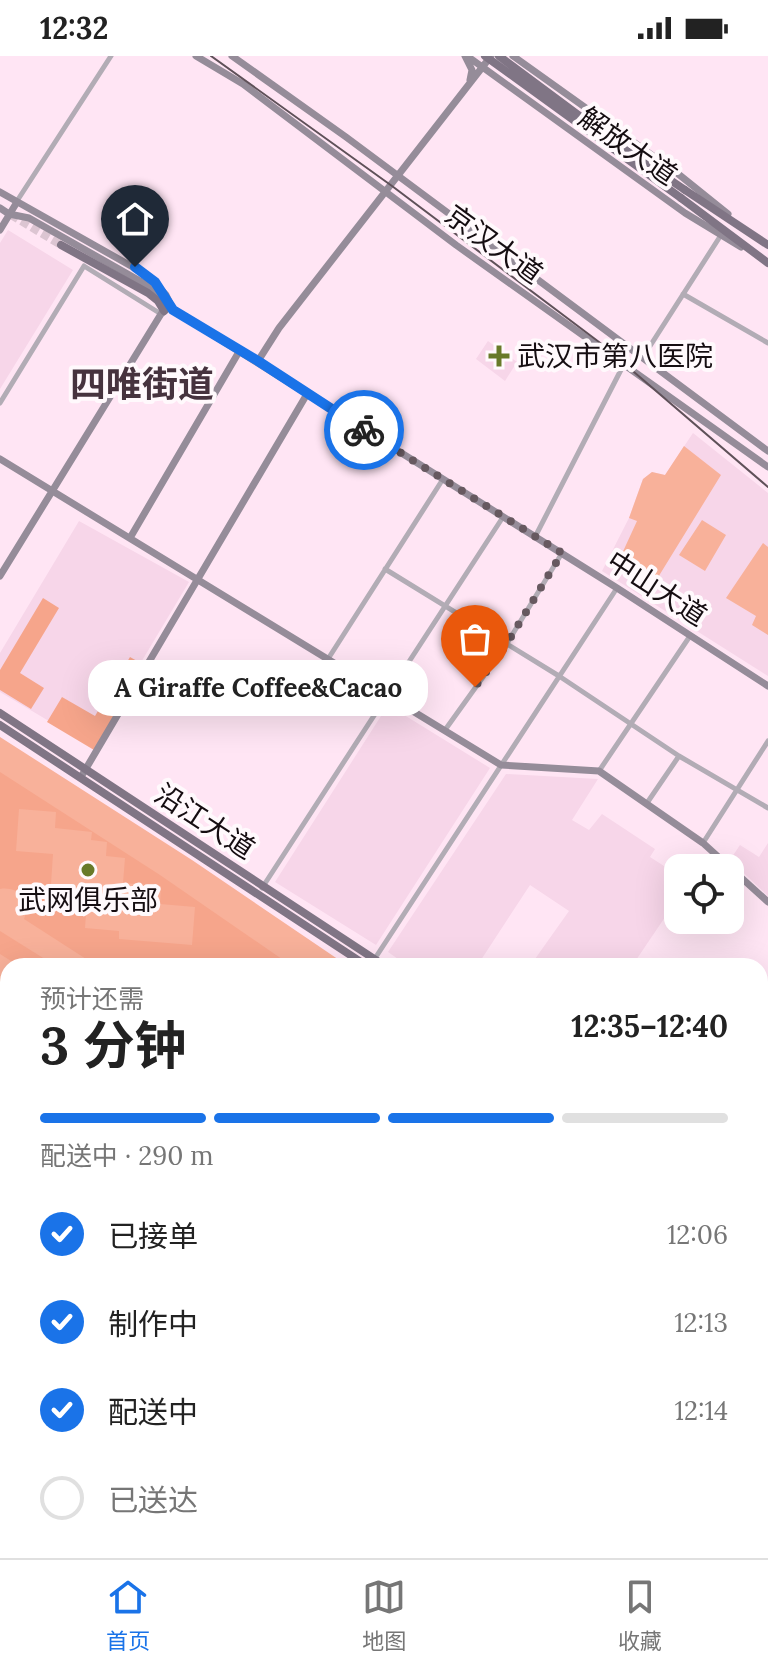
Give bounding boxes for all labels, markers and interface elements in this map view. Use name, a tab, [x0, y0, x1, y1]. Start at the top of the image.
text: 12:32	[40, 9, 108, 47]
street label: 解放大道	[572, 99, 684, 193]
pin	[101, 185, 169, 267]
icon: home	[113, 197, 157, 241]
street label: 京汉大道	[438, 197, 550, 291]
place label: 武汉市第八医院	[517, 338, 713, 374]
marker: 武汉市第八医院	[488, 345, 510, 367]
district label: 四唯街道	[70, 361, 214, 407]
courier	[324, 390, 404, 470]
icon: bike	[342, 408, 386, 452]
street label: 中山大道	[600, 542, 714, 634]
pin	[441, 605, 509, 687]
icon: bag	[453, 617, 497, 661]
callout: A Giraffe Coffee&Cacao	[87, 659, 427, 715]
text: A Giraffe Coffee&Cacao	[114, 671, 402, 704]
street label: 沿江大道	[148, 775, 262, 867]
map controls	[664, 854, 744, 934]
button: locate	[664, 854, 744, 934]
marker: 武网俱乐部	[79, 861, 97, 879]
place label: 武网俱乐部	[18, 882, 158, 918]
text: 预计还需	[40, 982, 144, 1015]
text: 12:35–12:40	[571, 1007, 728, 1045]
text: 3 分钟	[40, 1012, 187, 1078]
text: 配送中 · 290 m	[40, 1139, 213, 1172]
icon: check	[40, 1212, 84, 1256]
text: 已接单	[108, 1217, 198, 1255]
text: 12:06	[667, 1218, 728, 1251]
icon: check	[40, 1300, 84, 1344]
text: 制作中	[108, 1305, 198, 1343]
text: 12:13	[674, 1306, 728, 1339]
icon: check	[40, 1388, 84, 1432]
text: 配送中	[108, 1393, 198, 1431]
text: 12:14	[675, 1394, 728, 1427]
text: 已送达	[108, 1481, 198, 1519]
tab: 首页	[106, 1575, 150, 1655]
tab: 地图	[362, 1575, 406, 1655]
tab: 收藏	[618, 1575, 662, 1655]

